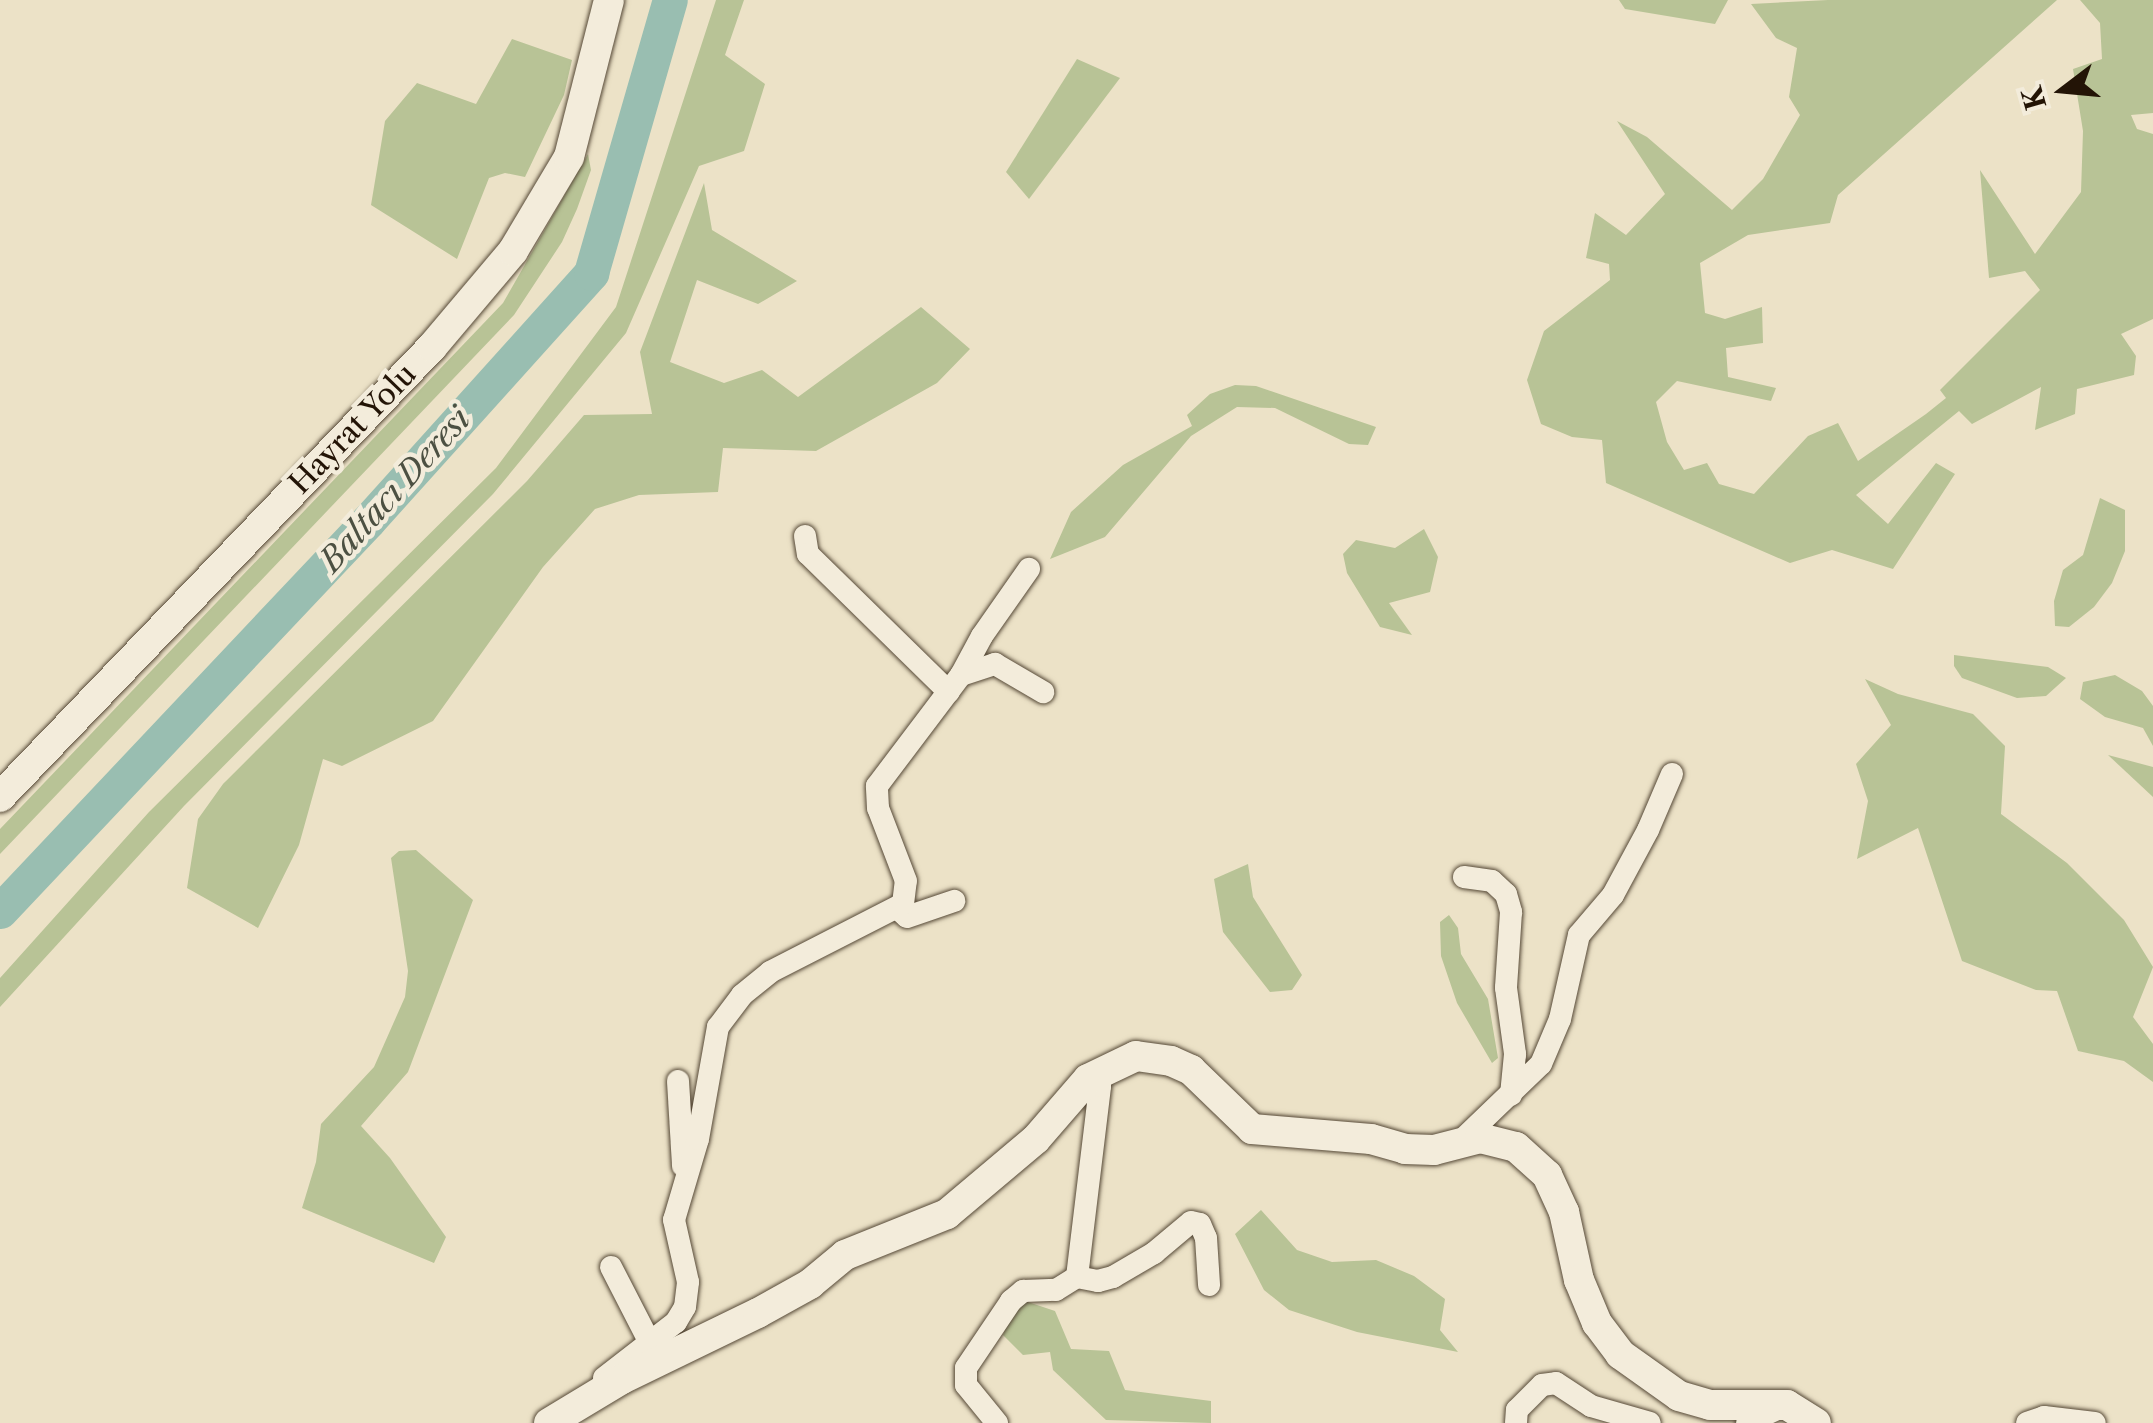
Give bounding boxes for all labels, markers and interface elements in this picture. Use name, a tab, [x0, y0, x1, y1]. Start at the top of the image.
north arrow	[2013, 40, 2113, 140]
text: K	[2015, 83, 2054, 114]
street label: Hayrat Yolu	[282, 356, 424, 502]
water label: Baltacı Deresi	[312, 400, 478, 580]

